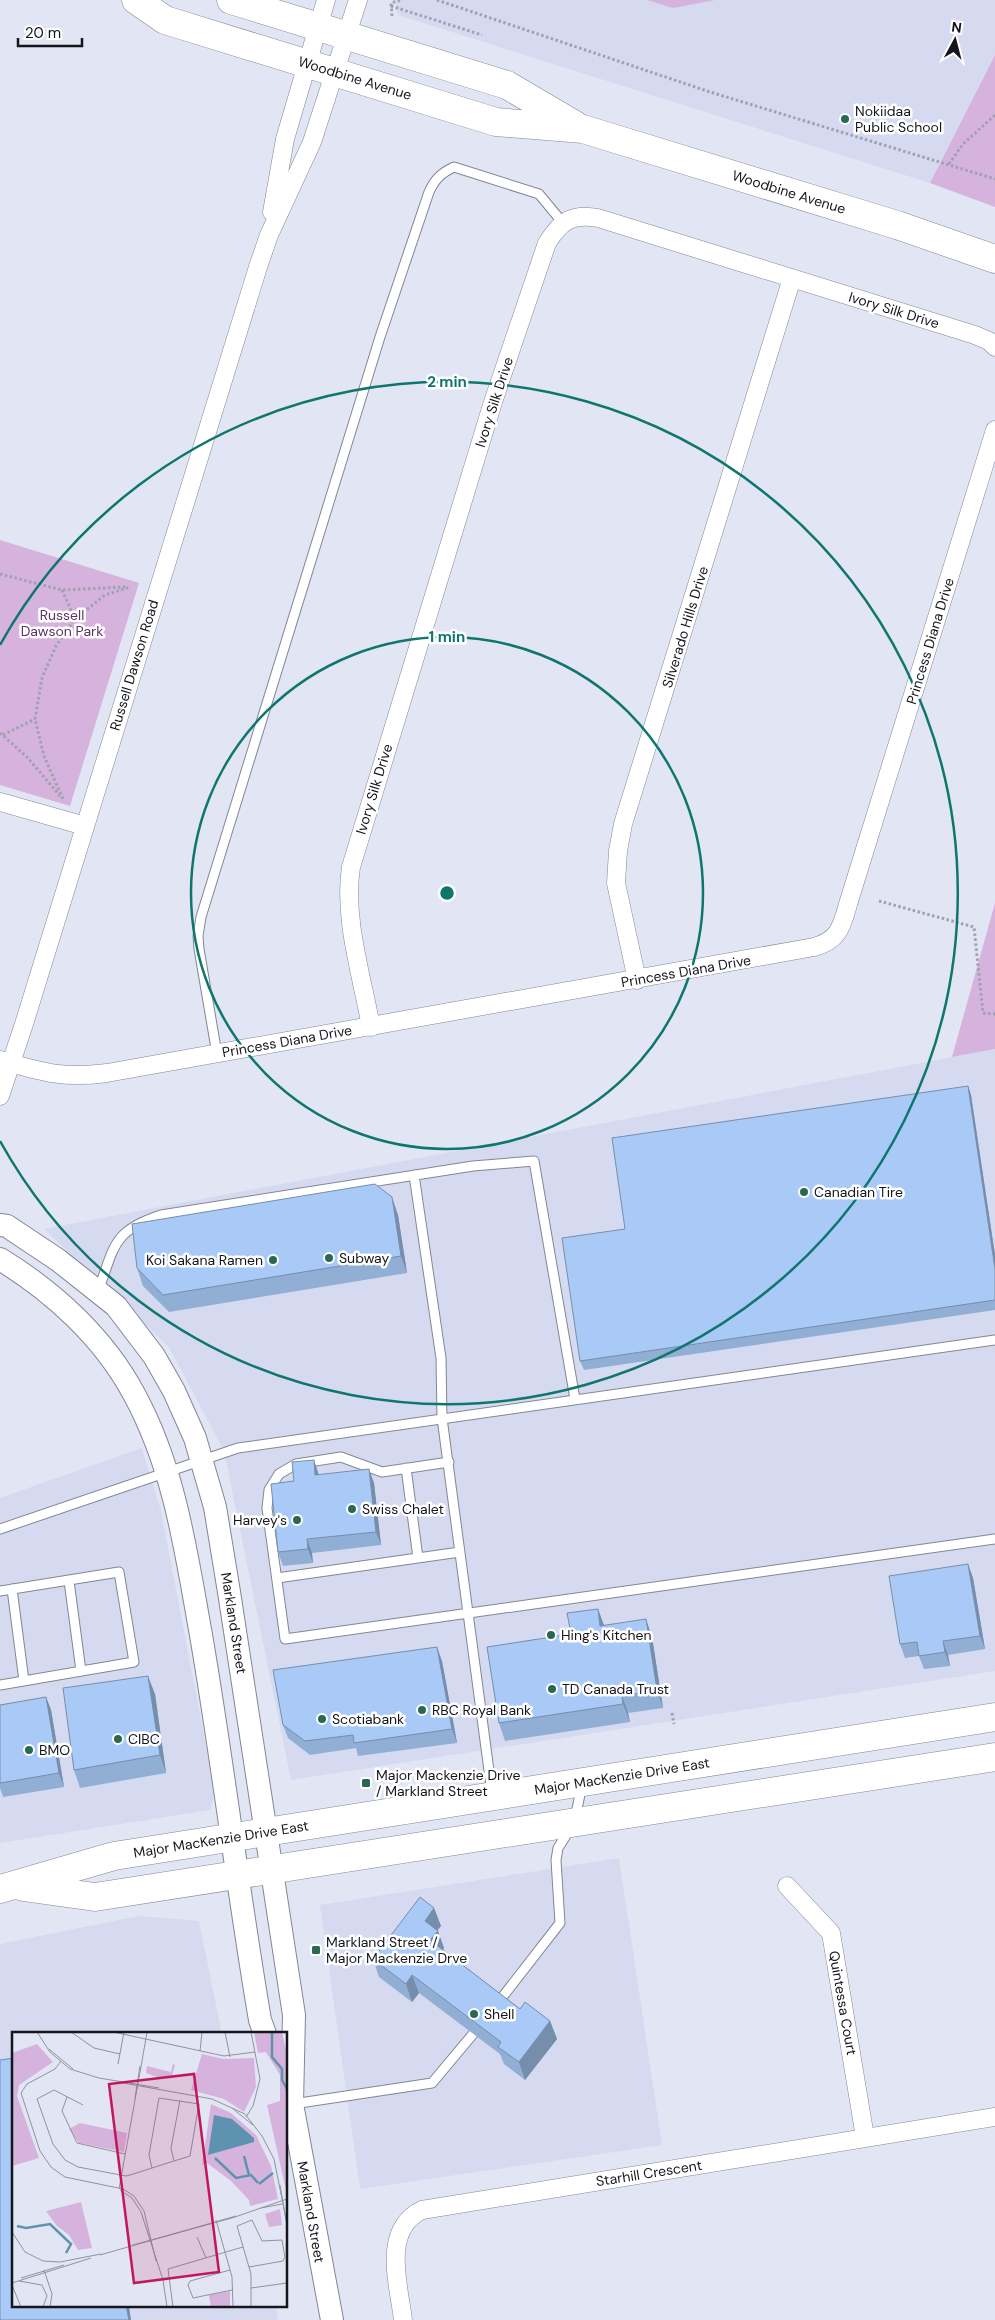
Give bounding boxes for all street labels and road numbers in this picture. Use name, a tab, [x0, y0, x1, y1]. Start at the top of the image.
street label: Woodbine Avenue	[296, 52, 414, 104]
street label: Woodbine Avenue	[730, 166, 848, 218]
street label: Ivory Silk Drive	[847, 288, 942, 332]
street label: Ivory Silk Drive	[471, 355, 517, 449]
street label: Silverado Hills Drive	[658, 564, 712, 690]
street label: Princess Diana Drive	[902, 575, 958, 707]
street label: Russell Dawson Road	[106, 597, 162, 733]
street label: Ivory Silk Drive	[352, 741, 396, 836]
street label: Princess Diana Drive	[620, 951, 752, 991]
street label: Princess Diana Drive	[221, 1021, 353, 1061]
street label: Markland Street	[217, 1571, 251, 1675]
street label: Major MacKenzie Drive East	[533, 1753, 711, 1799]
street label: Major MacKenzie Drive East	[132, 1816, 310, 1862]
street label: Quintessa Court	[825, 1949, 861, 2057]
street label: Starhill Crescent	[595, 2156, 703, 2190]
street label: Markland Street	[293, 2160, 329, 2264]

